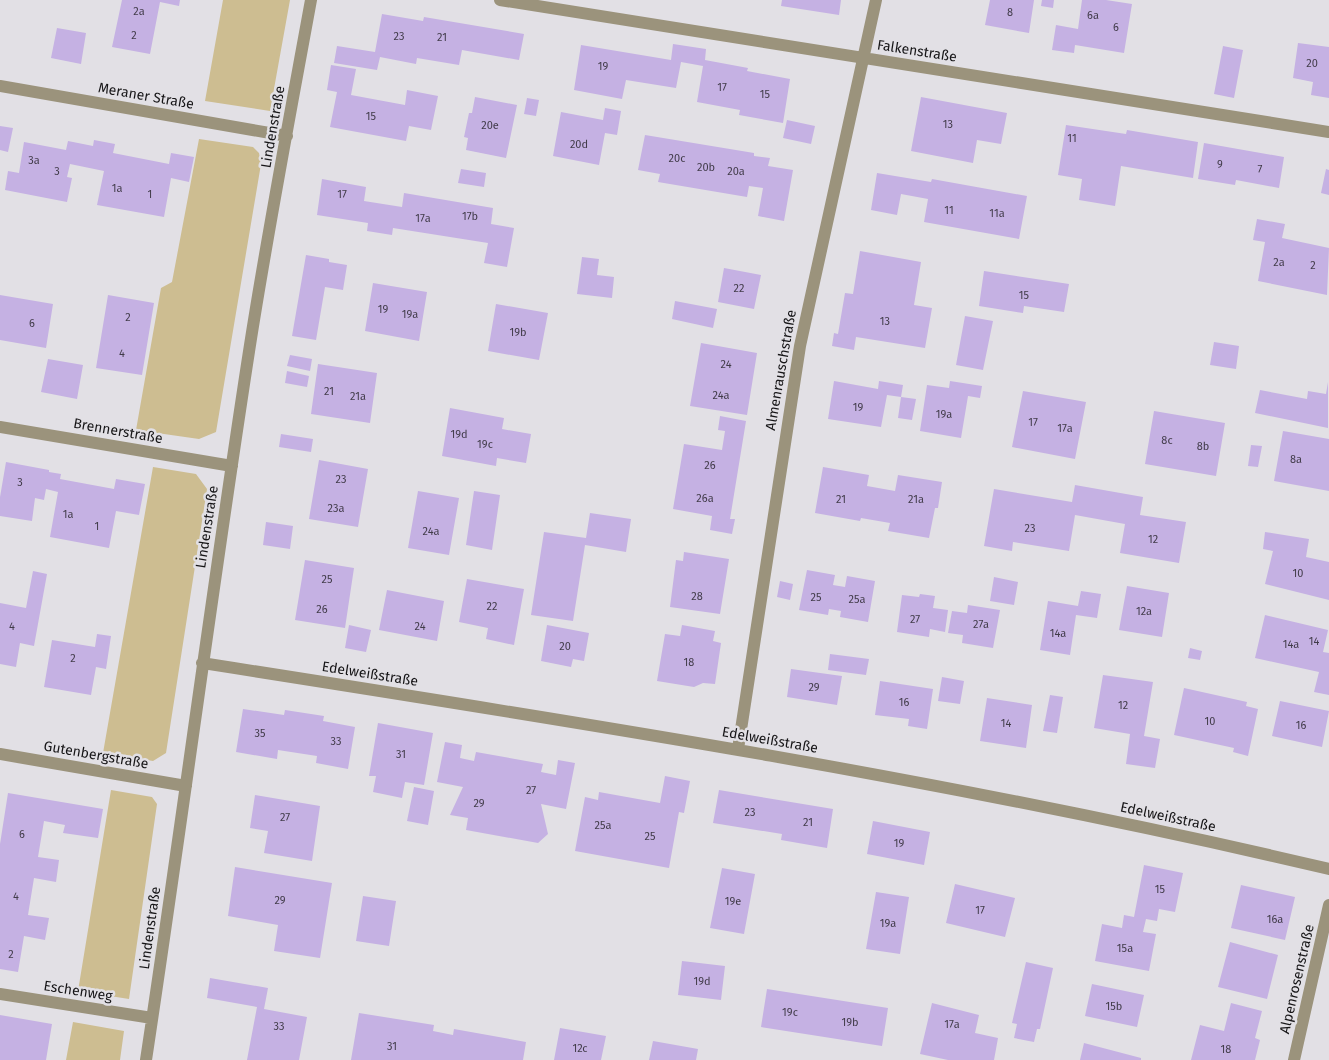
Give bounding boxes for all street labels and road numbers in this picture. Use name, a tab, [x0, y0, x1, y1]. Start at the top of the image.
street label: Falkenstraße	[876, 36, 958, 66]
street label: Meraner Straße	[97, 79, 195, 113]
street label: Lindenstraße	[257, 84, 289, 170]
street label: Almenrauschstraße	[762, 308, 800, 432]
street label: Brennerstraße	[72, 415, 164, 447]
street label: Lindenstraße	[192, 484, 222, 570]
street label: Edelweißstraße	[321, 658, 419, 690]
street label: Edelweißstraße	[721, 723, 819, 757]
street label: Gutenbergstraße	[42, 737, 150, 773]
street label: Edelweißstraße	[1119, 799, 1217, 835]
street label: Lindenstraße	[136, 886, 164, 970]
street label: Alpenrosenstraße	[1276, 923, 1318, 1035]
street label: Eschenweg	[42, 977, 114, 1005]

